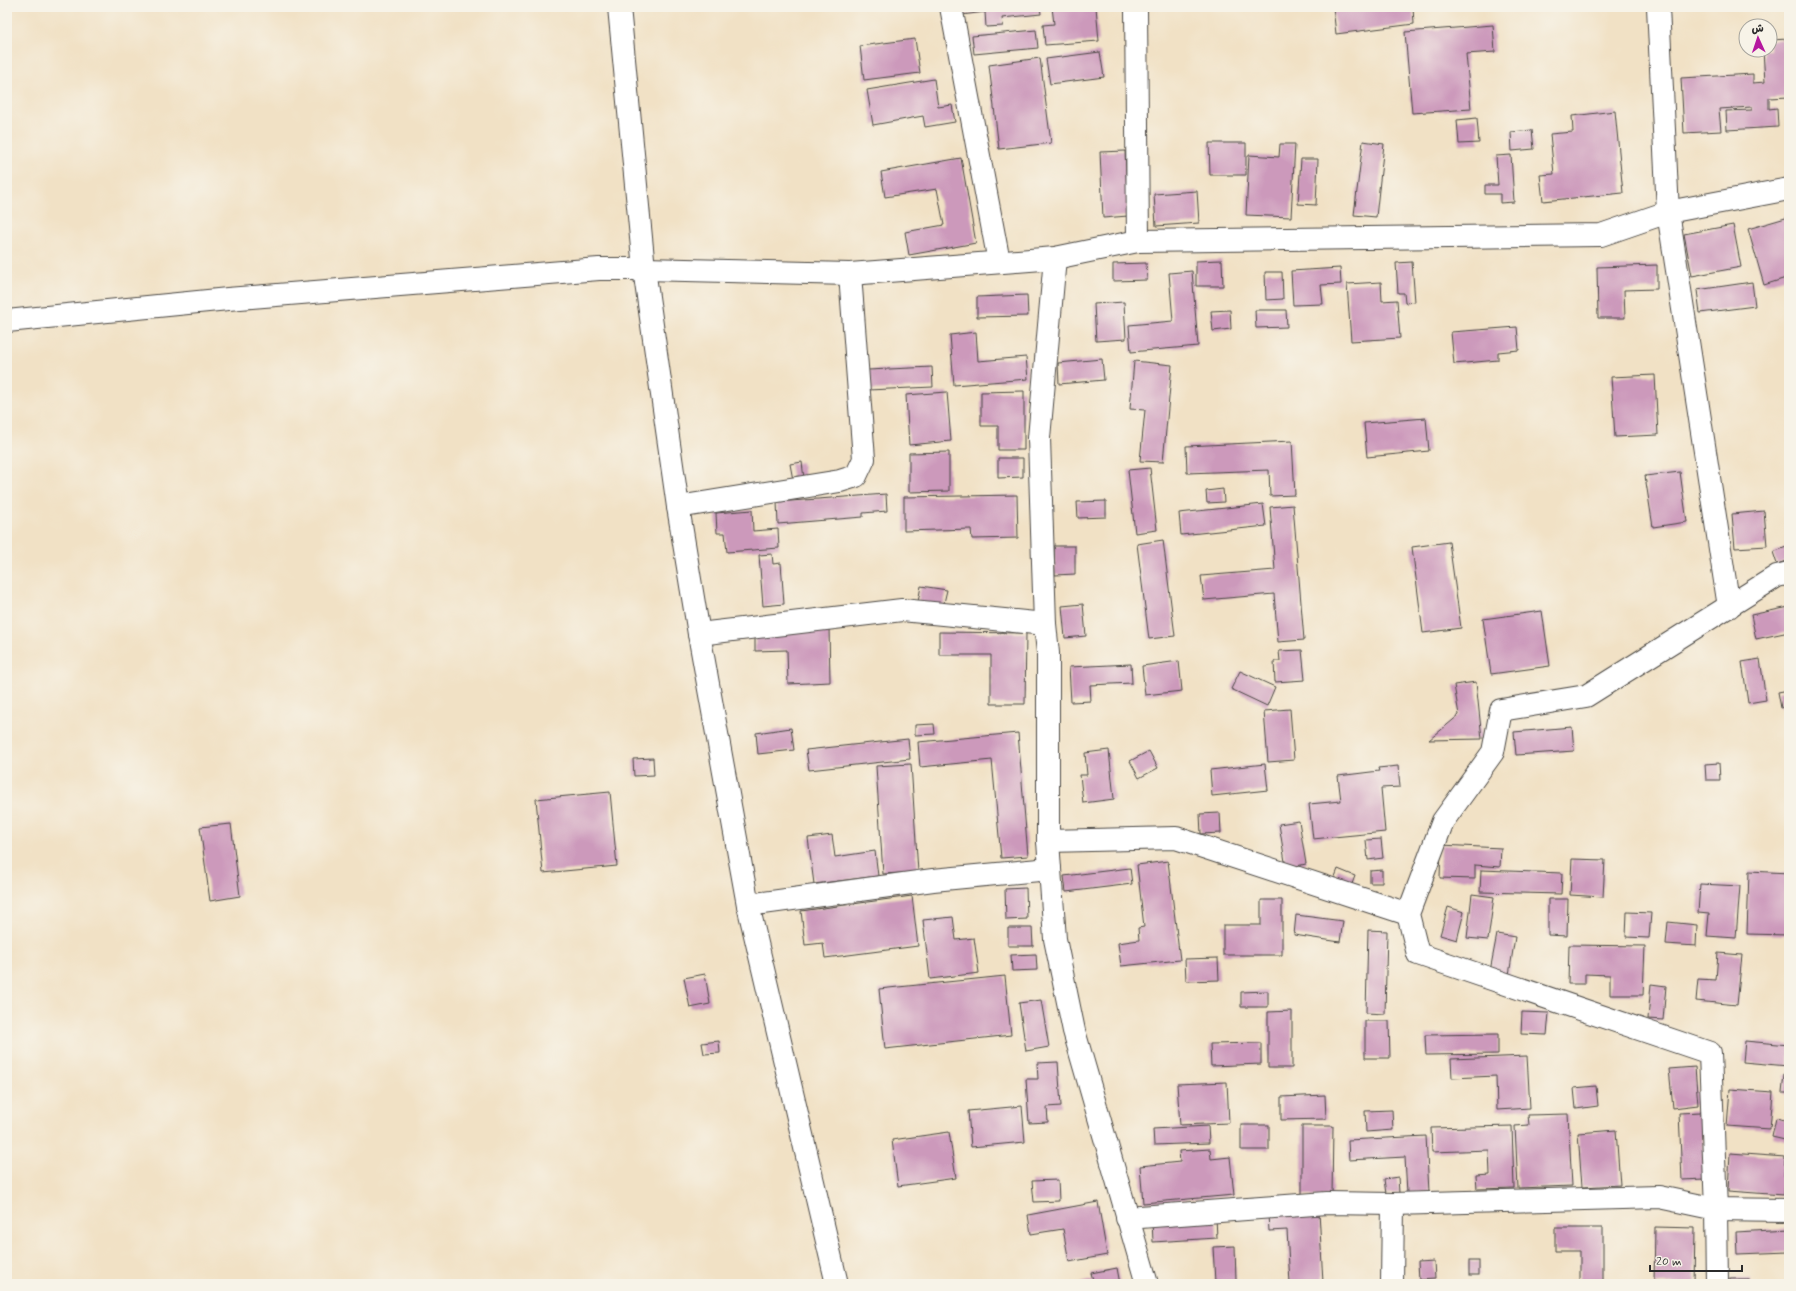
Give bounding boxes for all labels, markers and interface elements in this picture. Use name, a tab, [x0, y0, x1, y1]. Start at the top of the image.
north arrow	[1738, 18, 1778, 58]
text: ش	[1751, 22, 1764, 36]
scale bar	[1650, 1247, 1742, 1273]
text: 20 m	[1656, 1254, 1682, 1270]

